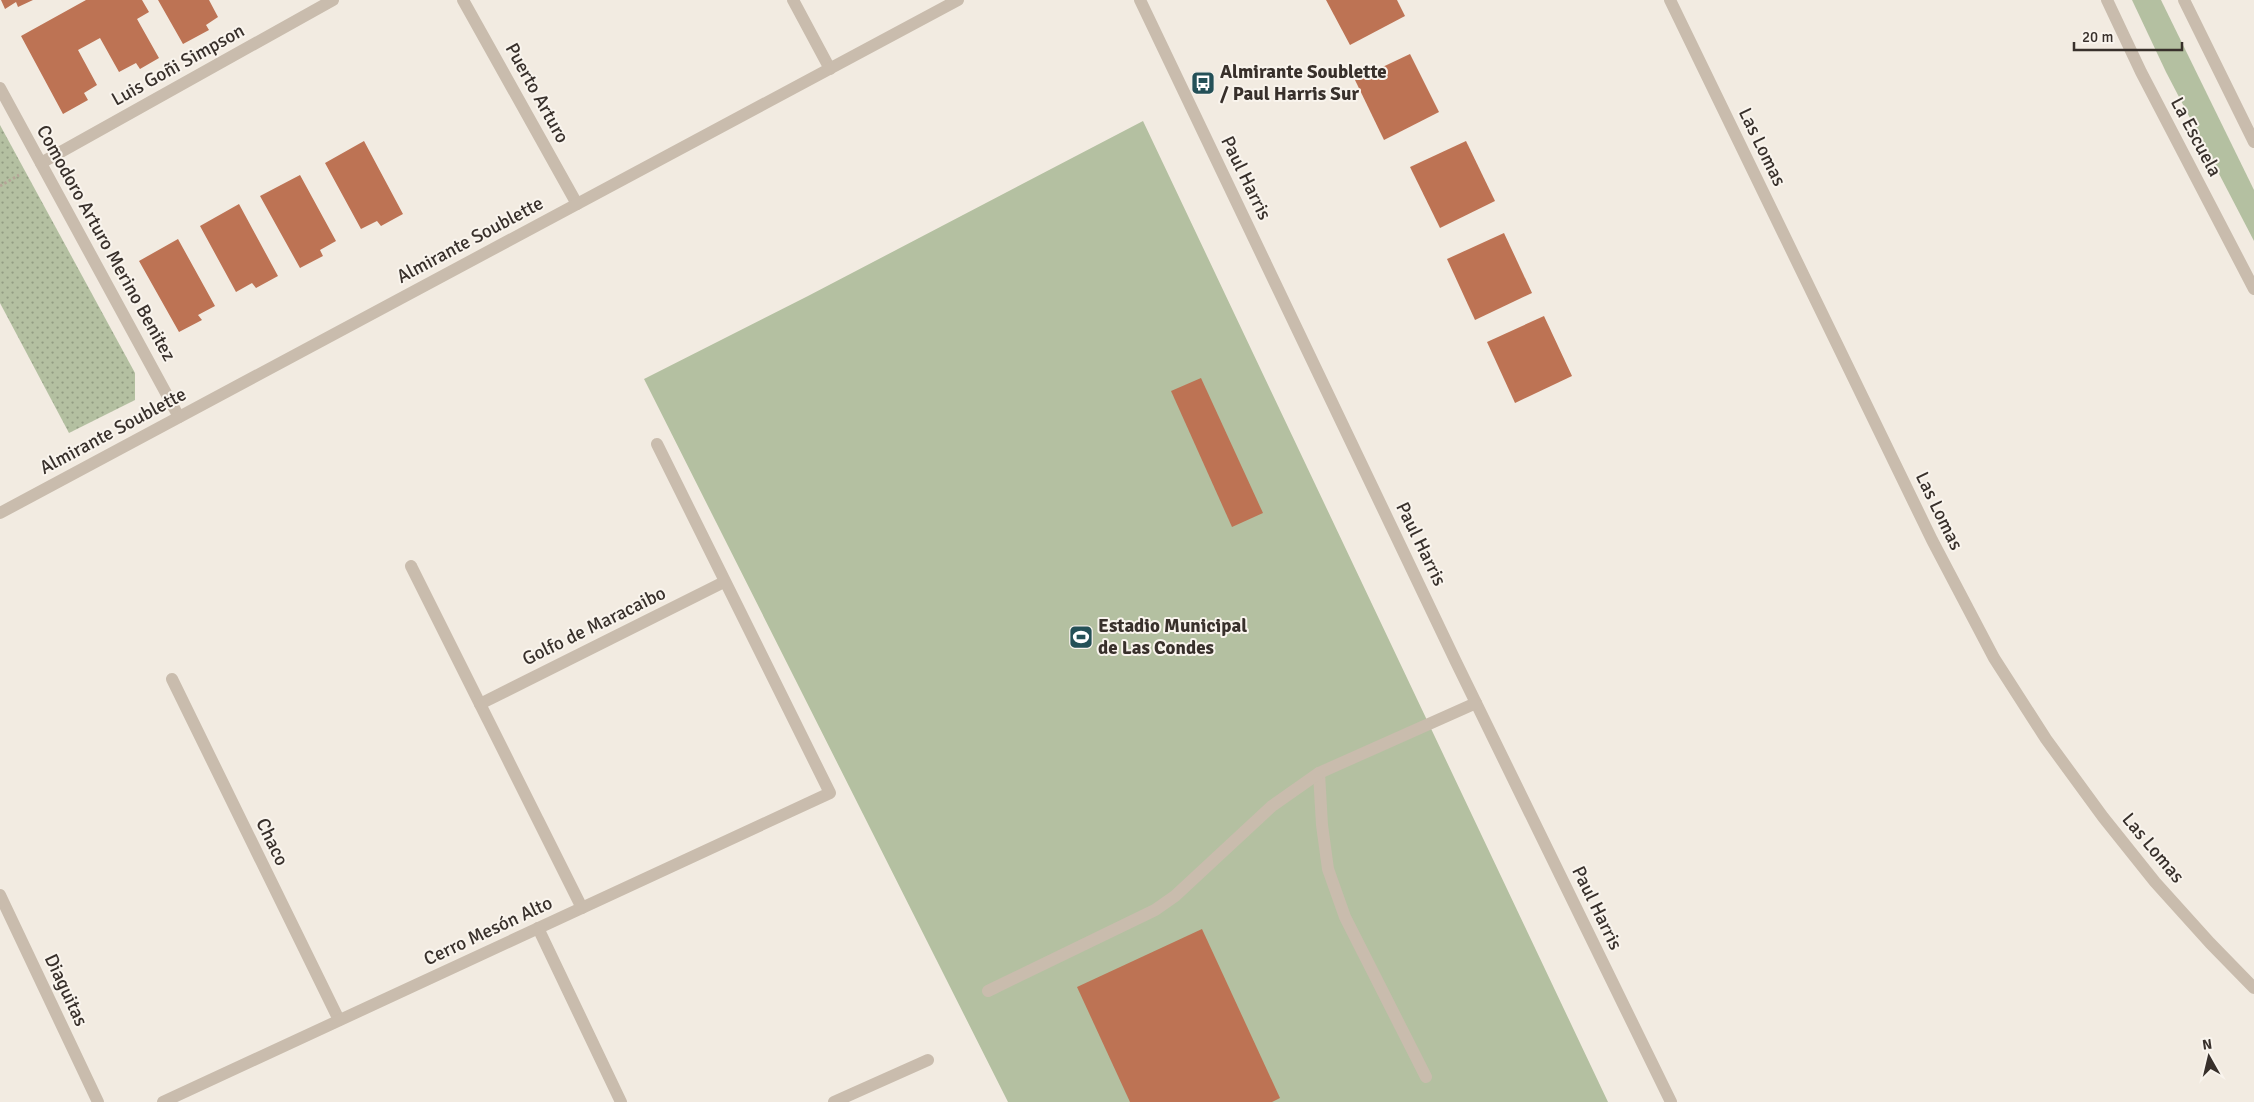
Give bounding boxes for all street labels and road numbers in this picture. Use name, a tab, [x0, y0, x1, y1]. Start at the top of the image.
street label: Luis Goñi Simpson	[107, 18, 249, 112]
street label: Puerto Arturo	[500, 39, 574, 147]
street label: La Escuela	[2165, 93, 2227, 181]
street label: Las Lomas	[1733, 104, 1791, 190]
street label: Comodoro Arturo Merino Benitez	[31, 121, 181, 365]
street label: Paul Harris	[1215, 132, 1277, 224]
street label: Almirante Soublette	[393, 191, 547, 289]
street label: Almirante Soublette	[36, 382, 190, 480]
street label: Las Lomas	[1910, 468, 1968, 554]
street label: Paul Harris	[1390, 498, 1452, 590]
street label: Golfo de Maracaibo	[518, 581, 670, 671]
street label: Las Lomas	[2117, 808, 2189, 888]
street label: Chaco	[250, 814, 294, 870]
street label: Paul Harris	[1566, 862, 1628, 954]
street label: Cerro Mesón Alto	[420, 891, 556, 971]
street label: Diaguitas	[39, 950, 93, 1030]

